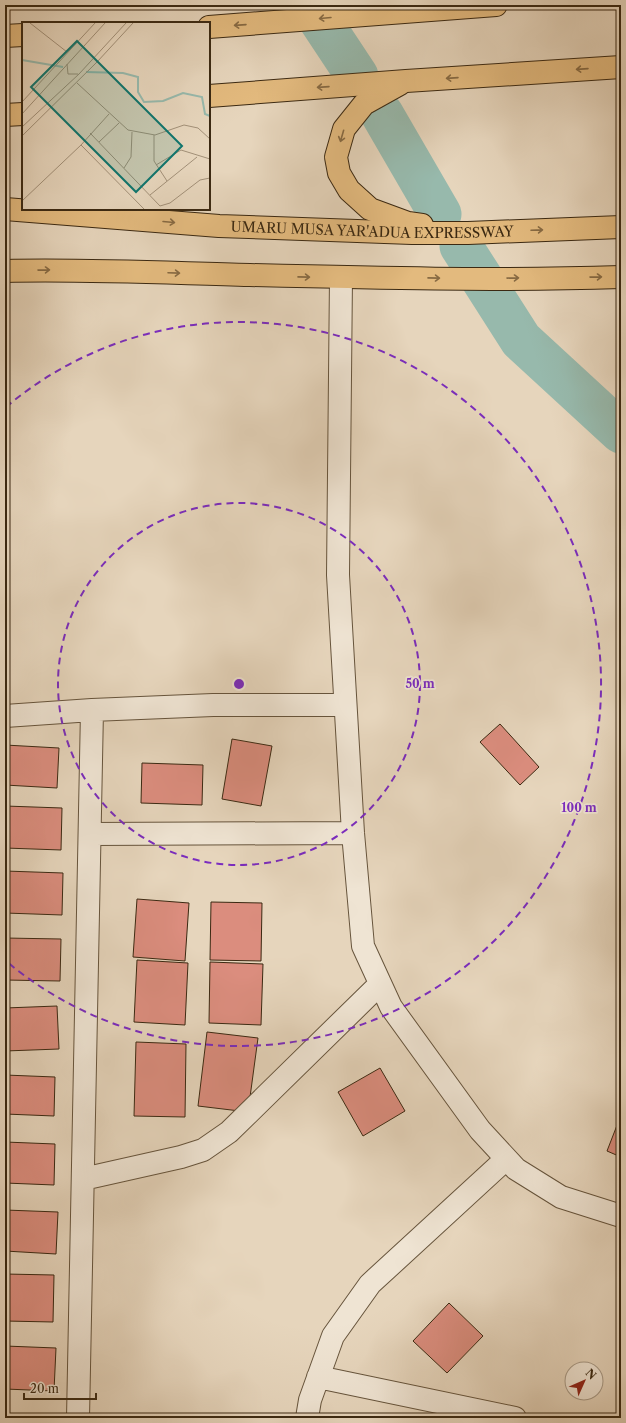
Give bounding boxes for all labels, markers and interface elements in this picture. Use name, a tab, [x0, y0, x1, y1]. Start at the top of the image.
one-way arrow	[319, 15, 332, 22]
one-way arrow	[234, 21, 247, 28]
inset map	[22, 22, 210, 210]
one-way arrow	[576, 66, 589, 73]
one-way arrow	[446, 74, 459, 81]
one-way arrow	[317, 83, 330, 90]
one-way arrow	[338, 129, 345, 142]
street label: UMARU MUSA YAR'ADUA EXPRESSWAY	[230, 217, 515, 242]
one-way arrow	[162, 218, 175, 225]
one-way arrow	[530, 226, 543, 234]
one-way arrow	[37, 267, 50, 274]
one-way arrow	[167, 269, 180, 277]
one-way arrow	[297, 273, 310, 280]
one-way arrow	[589, 273, 602, 281]
one-way arrow	[427, 274, 440, 282]
one-way arrow	[506, 274, 519, 282]
text: 50 m	[405, 676, 435, 691]
centre of rings	[232, 677, 246, 691]
text: 100 m	[561, 800, 597, 815]
north arrow	[564, 1361, 604, 1401]
text: N	[583, 1366, 600, 1383]
scale bar	[24, 1375, 96, 1401]
text: 20 m	[30, 1381, 59, 1396]

